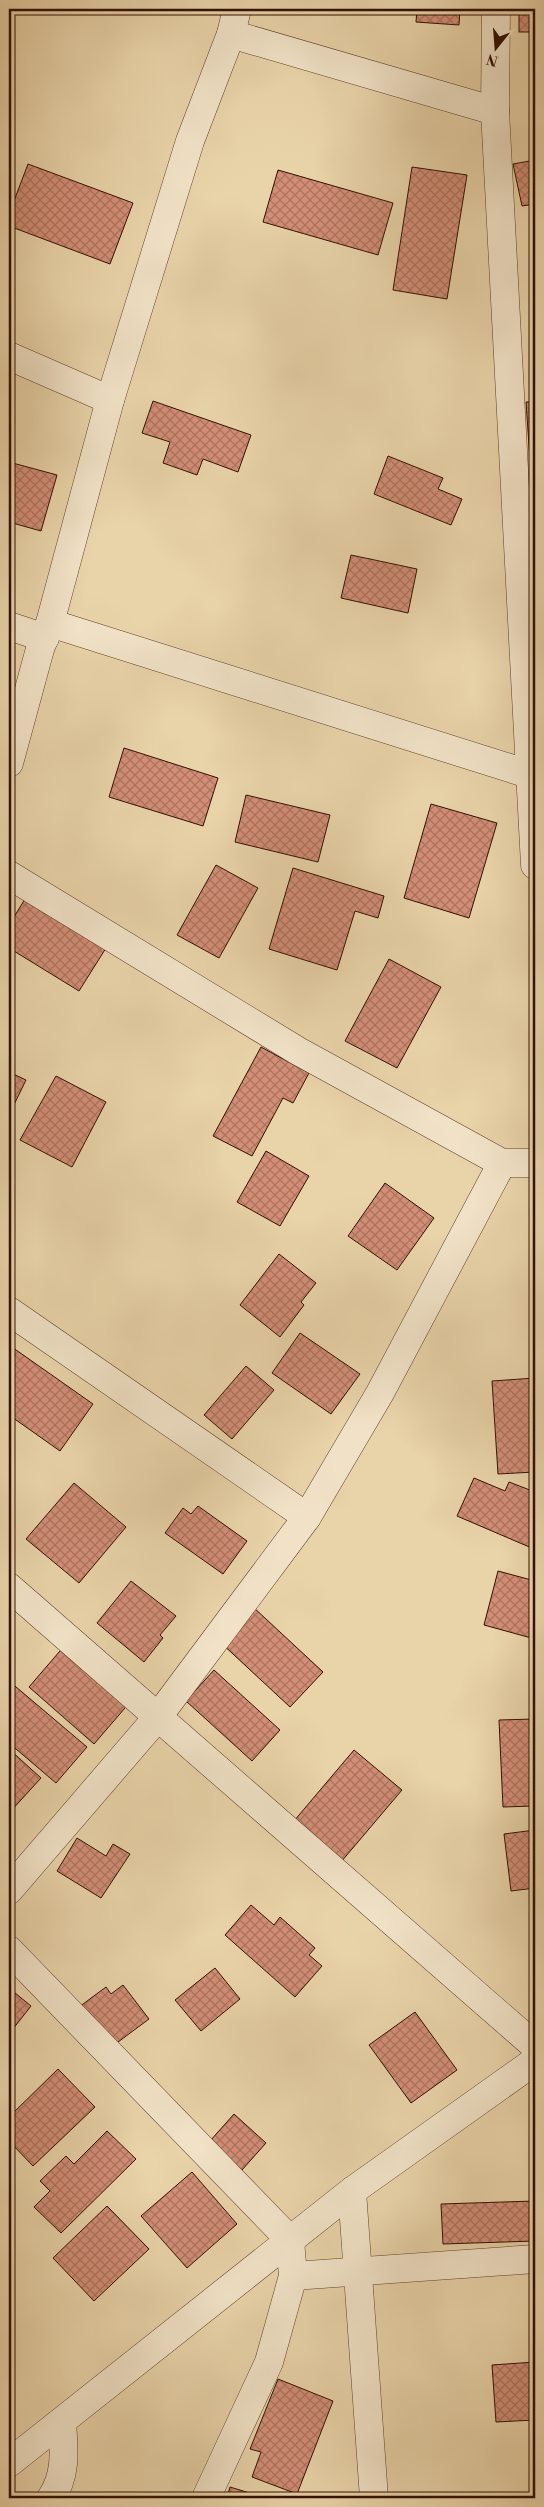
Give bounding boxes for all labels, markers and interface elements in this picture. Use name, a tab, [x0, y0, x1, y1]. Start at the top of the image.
north arrow	[472, 22, 522, 72]
text: N	[485, 49, 500, 70]

